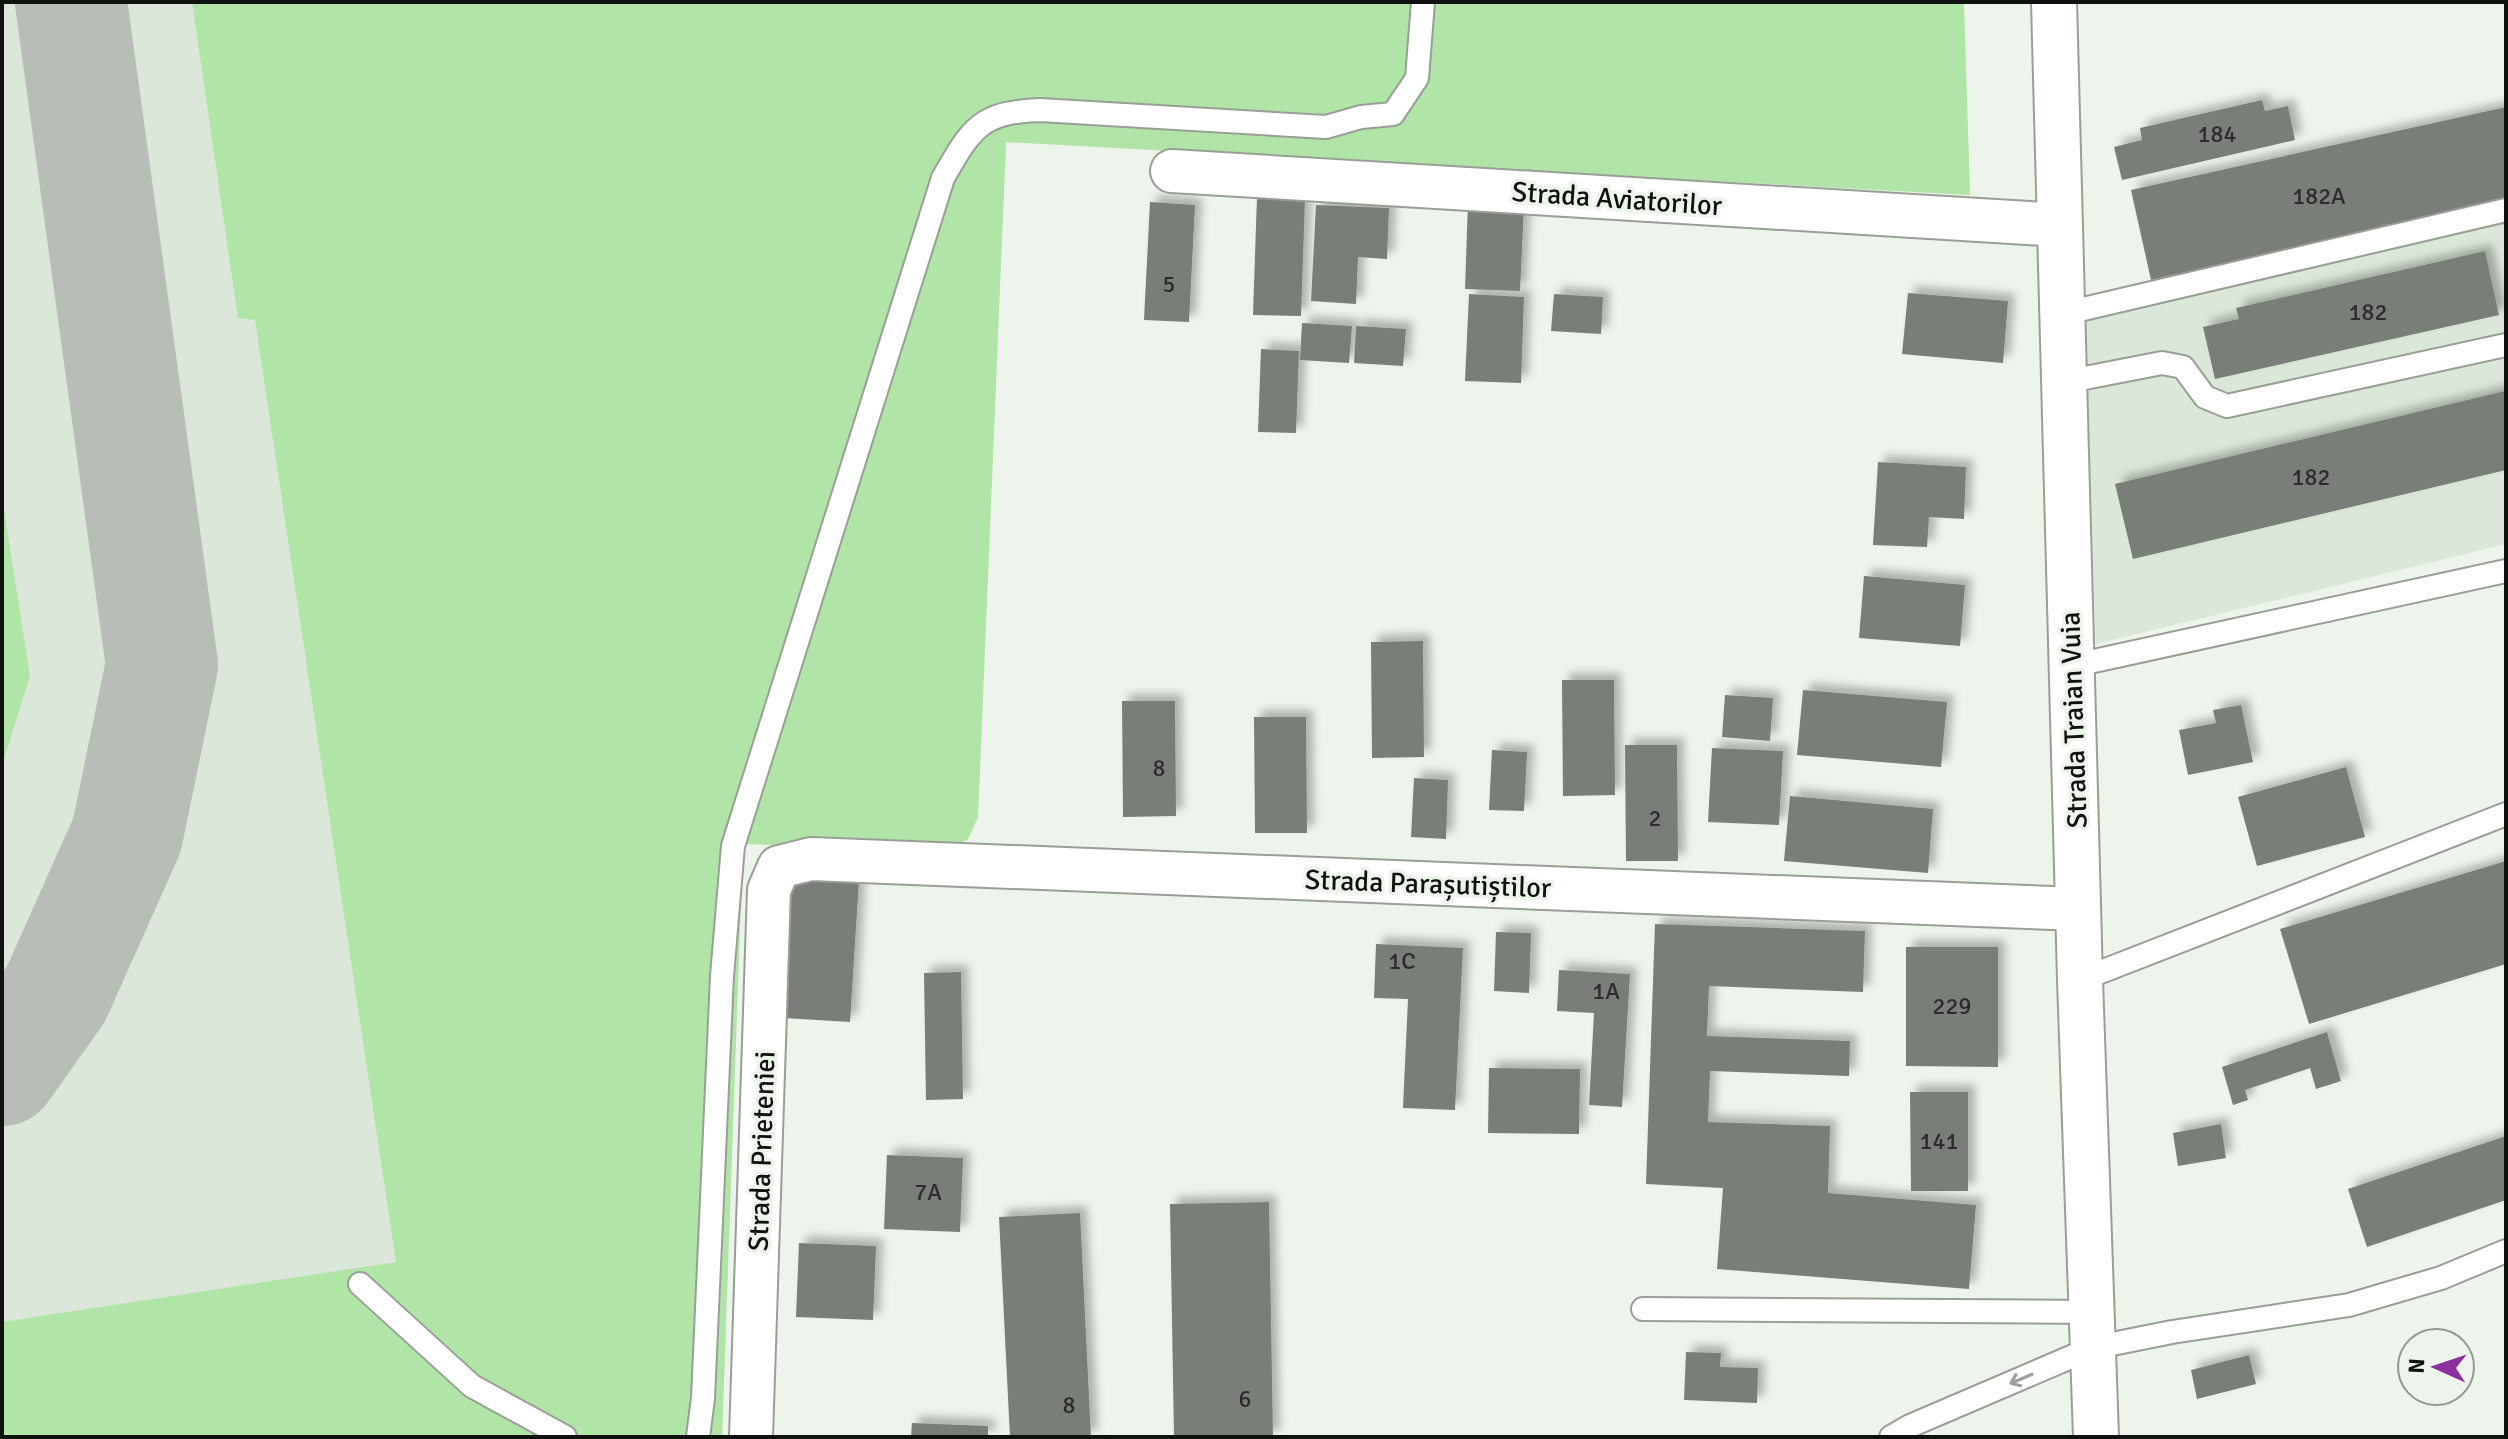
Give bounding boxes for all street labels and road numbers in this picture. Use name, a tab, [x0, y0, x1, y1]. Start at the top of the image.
street label: Strada Aviatorilor	[1511, 175, 1724, 223]
street label: Strada Traian Vuia	[2053, 611, 2095, 829]
street label: Strada Parașutiștilor	[1304, 863, 1552, 905]
street label: Strada Prieteniei	[742, 1050, 782, 1252]

